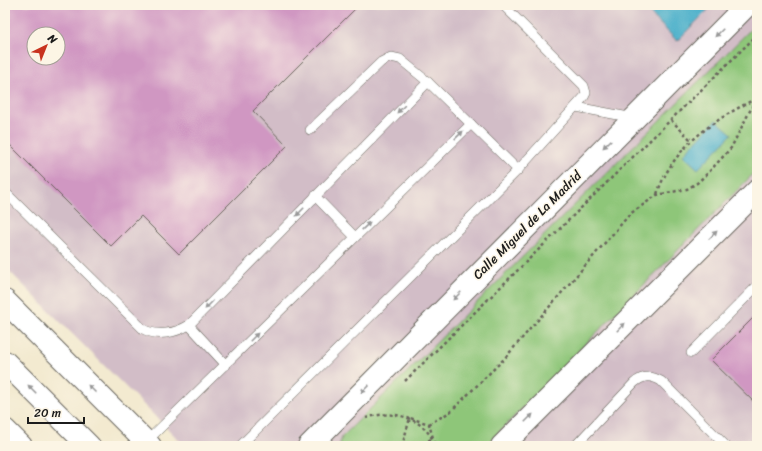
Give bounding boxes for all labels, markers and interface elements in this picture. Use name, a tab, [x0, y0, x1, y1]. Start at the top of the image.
north arrow	[26, 26, 66, 66]
one-way arrow	[714, 28, 724, 37]
text: N	[42, 29, 62, 49]
one-way arrow	[396, 105, 406, 114]
one-way arrow	[454, 130, 464, 140]
one-way arrow	[602, 139, 612, 149]
street label: Calle Miguel de La Madrid	[467, 164, 588, 285]
one-way arrow	[295, 207, 305, 217]
one-way arrow	[361, 221, 371, 231]
one-way arrow	[708, 230, 718, 240]
one-way arrow	[452, 291, 462, 301]
one-way arrow	[204, 300, 214, 310]
one-way arrow	[616, 322, 626, 332]
one-way arrow	[249, 332, 259, 342]
one-way arrow	[27, 384, 37, 394]
one-way arrow	[88, 384, 97, 394]
one-way arrow	[360, 384, 370, 394]
scale bar	[28, 399, 84, 425]
text: 20 m	[34, 402, 61, 424]
one-way arrow	[524, 413, 534, 423]

